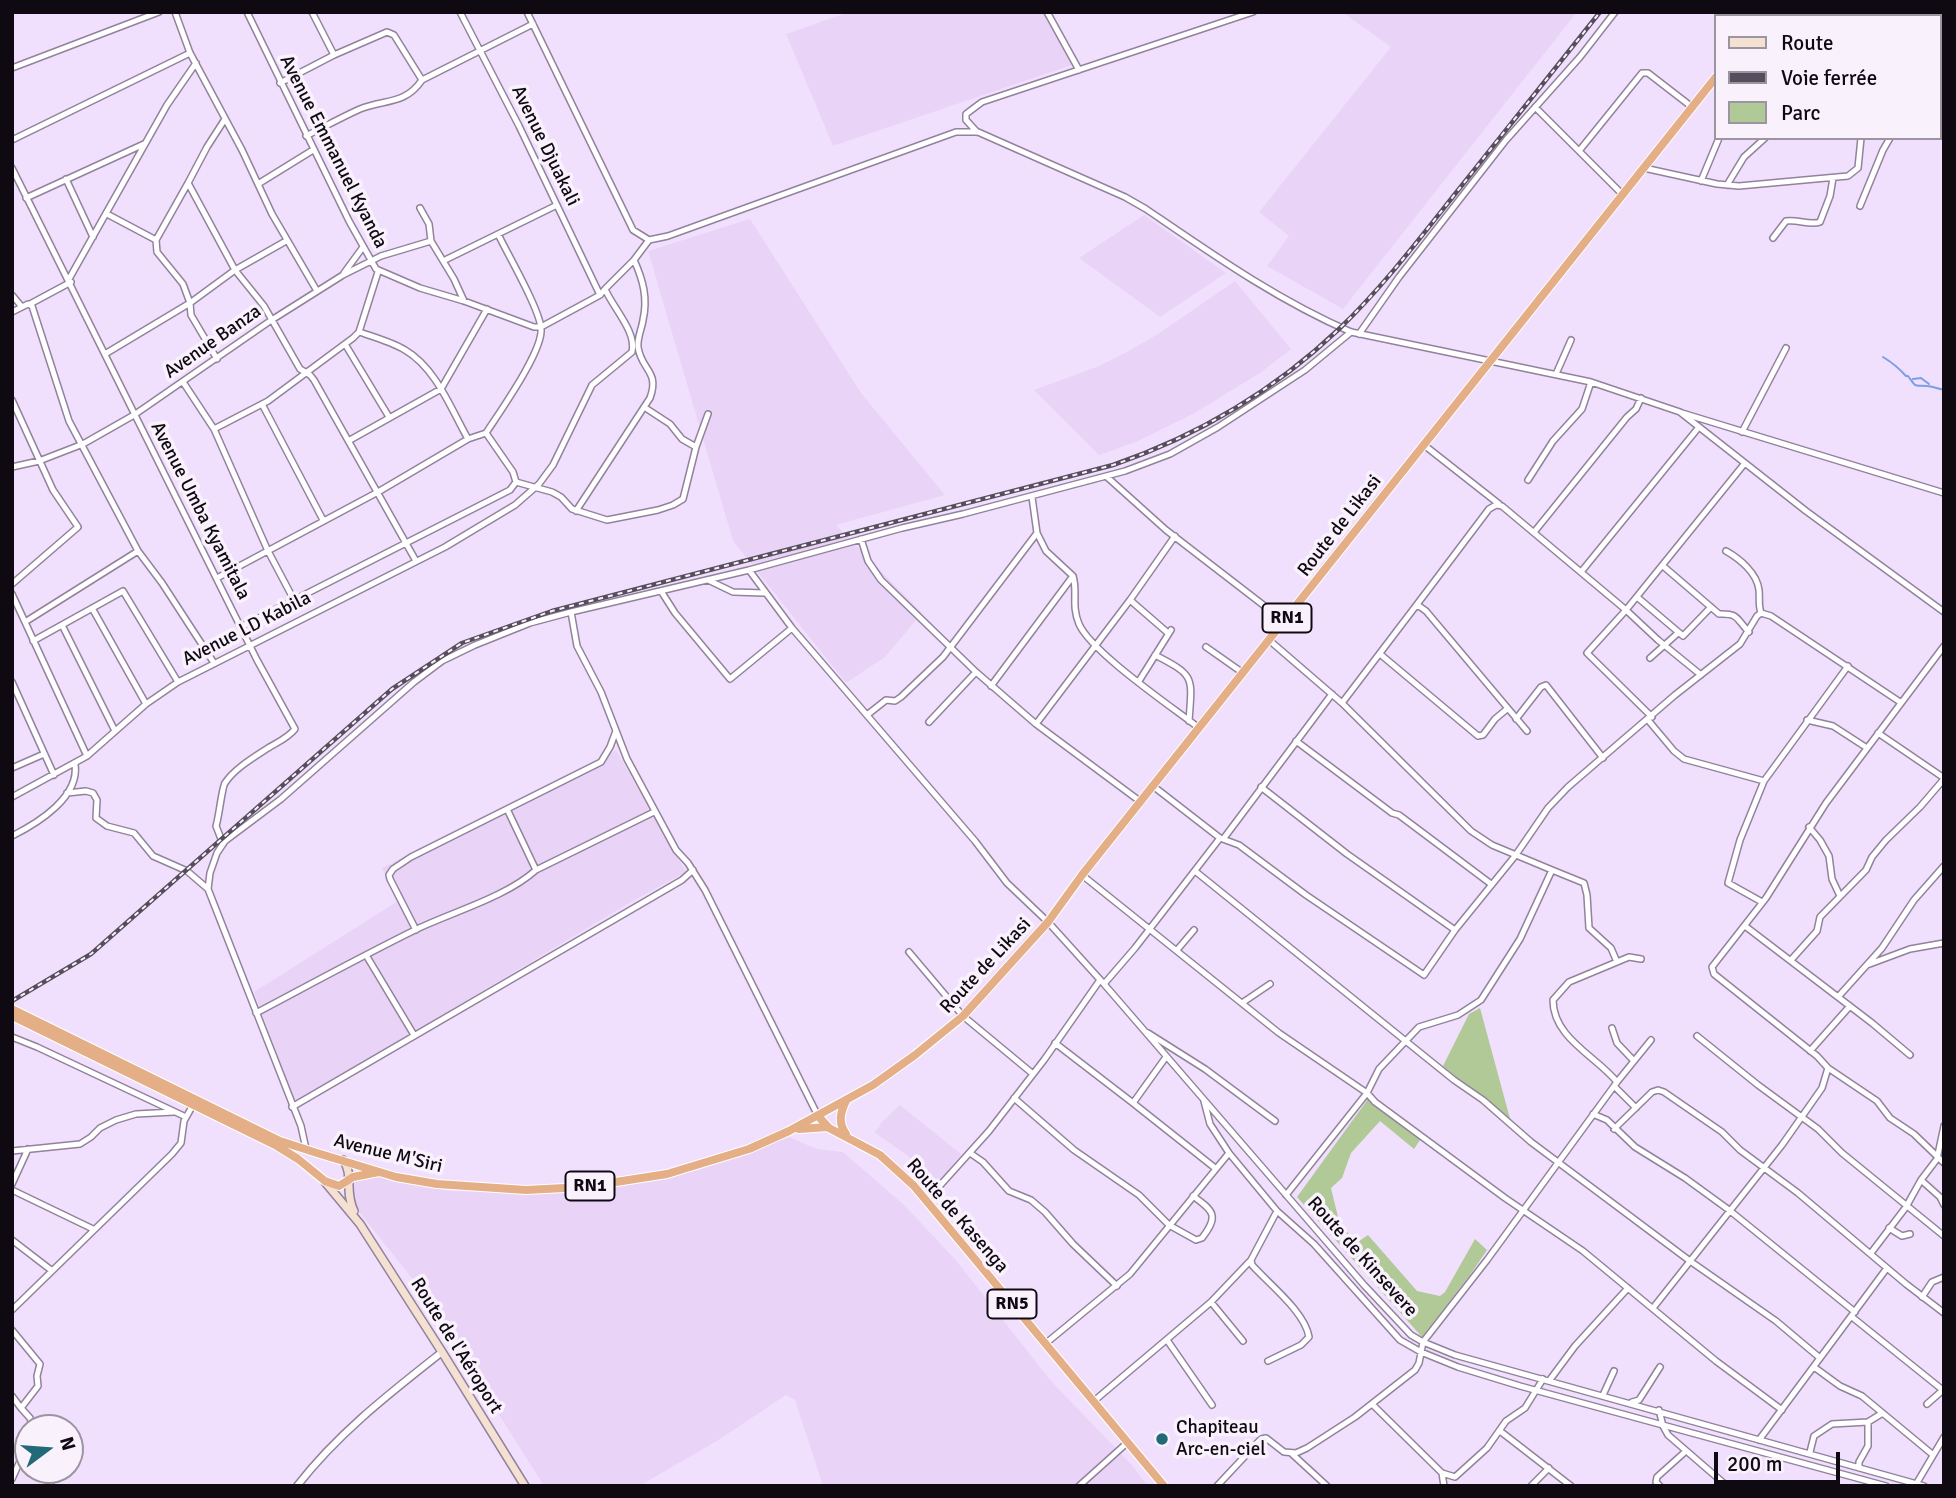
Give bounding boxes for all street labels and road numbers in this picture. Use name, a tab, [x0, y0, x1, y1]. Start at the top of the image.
street label: Avenue Emmanuel Kyanda	[274, 52, 392, 252]
street label: Avenue Djuakali	[506, 82, 584, 210]
street label: Avenue Banza	[160, 300, 266, 384]
street label: Avenue Umba Kyamitala	[145, 418, 255, 604]
street label: Route de Likasi	[1293, 471, 1387, 581]
street label: Avenue LD Kabila	[179, 587, 315, 671]
road number: RN1	[1262, 604, 1312, 632]
street label: Route de Likasi	[936, 913, 1036, 1019]
street label: Avenue M'Siri	[331, 1130, 445, 1178]
street label: Route de Kasenga	[901, 1154, 1013, 1278]
road number: RN1	[566, 1171, 614, 1200]
street label: Route de Kinsevere	[1302, 1192, 1422, 1322]
street label: Route de l'Aéroport	[405, 1274, 507, 1418]
road number: RN5	[988, 1289, 1036, 1318]

